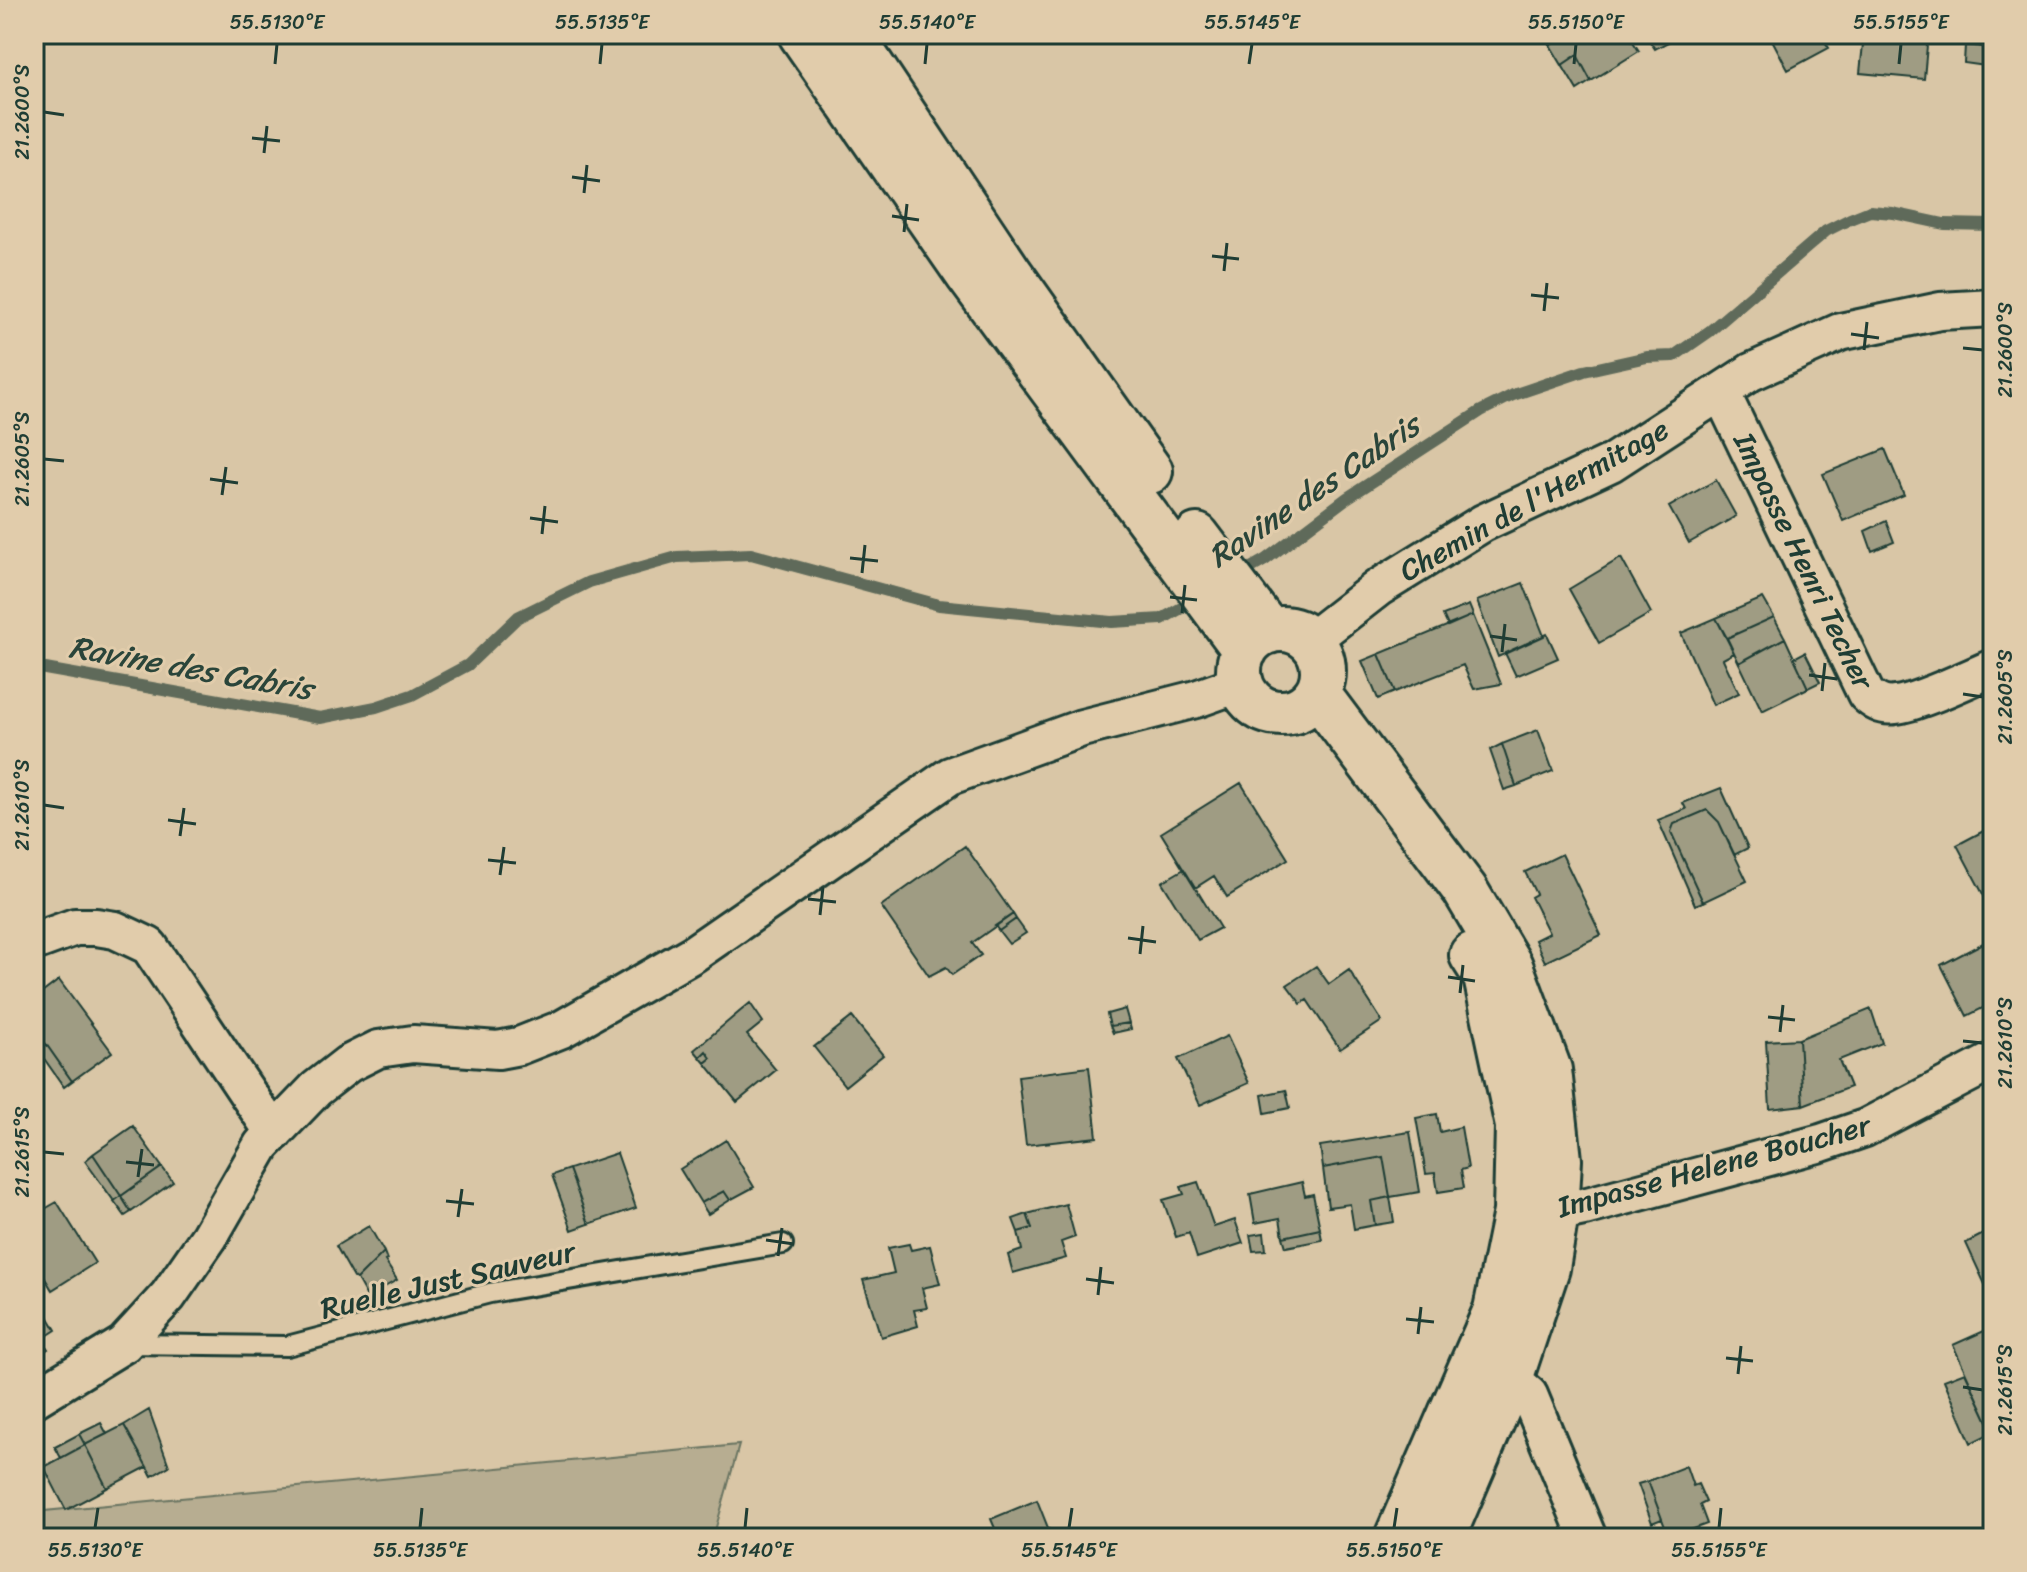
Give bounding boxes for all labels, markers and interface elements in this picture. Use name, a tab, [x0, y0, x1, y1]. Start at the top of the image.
text: 55.5130°E	[230, 5, 326, 40]
text: 55.5135°E	[555, 5, 651, 40]
text: 55.5140°E	[879, 5, 977, 40]
text: 55.5145°E	[1204, 5, 1302, 40]
text: 55.5150°E	[1528, 5, 1626, 40]
text: 55.5155°E	[1853, 5, 1951, 40]
text: 21.2600°S	[5, 64, 40, 160]
text: 21.2600°S	[1988, 302, 2023, 398]
water label: Ravine des Cabris	[1196, 396, 1436, 584]
street label: Chemin de l'Hermitage	[1389, 403, 1679, 597]
text: 21.2605°S	[5, 411, 40, 507]
street label: Impasse Henri Techer	[1718, 422, 1891, 701]
water label: Ravine des Cabris	[65, 619, 321, 718]
text: 21.2605°S	[1988, 649, 2023, 745]
text: 21.2610°S	[5, 759, 40, 851]
text: 21.2610°S	[1988, 997, 2023, 1089]
street label: Impasse Helene Boucher	[1550, 1098, 1878, 1234]
text: 21.2615°S	[5, 1106, 40, 1197]
street label: Ruelle Just Sauveur	[315, 1224, 582, 1336]
text: 21.2615°S	[1988, 1344, 2023, 1435]
text: 55.5130°E	[48, 1533, 144, 1568]
text: 55.5135°E	[373, 1533, 469, 1568]
text: 55.5140°E	[697, 1533, 795, 1568]
text: 55.5145°E	[1021, 1533, 1119, 1568]
text: 55.5150°E	[1346, 1533, 1444, 1568]
text: 55.5155°E	[1671, 1533, 1769, 1568]

